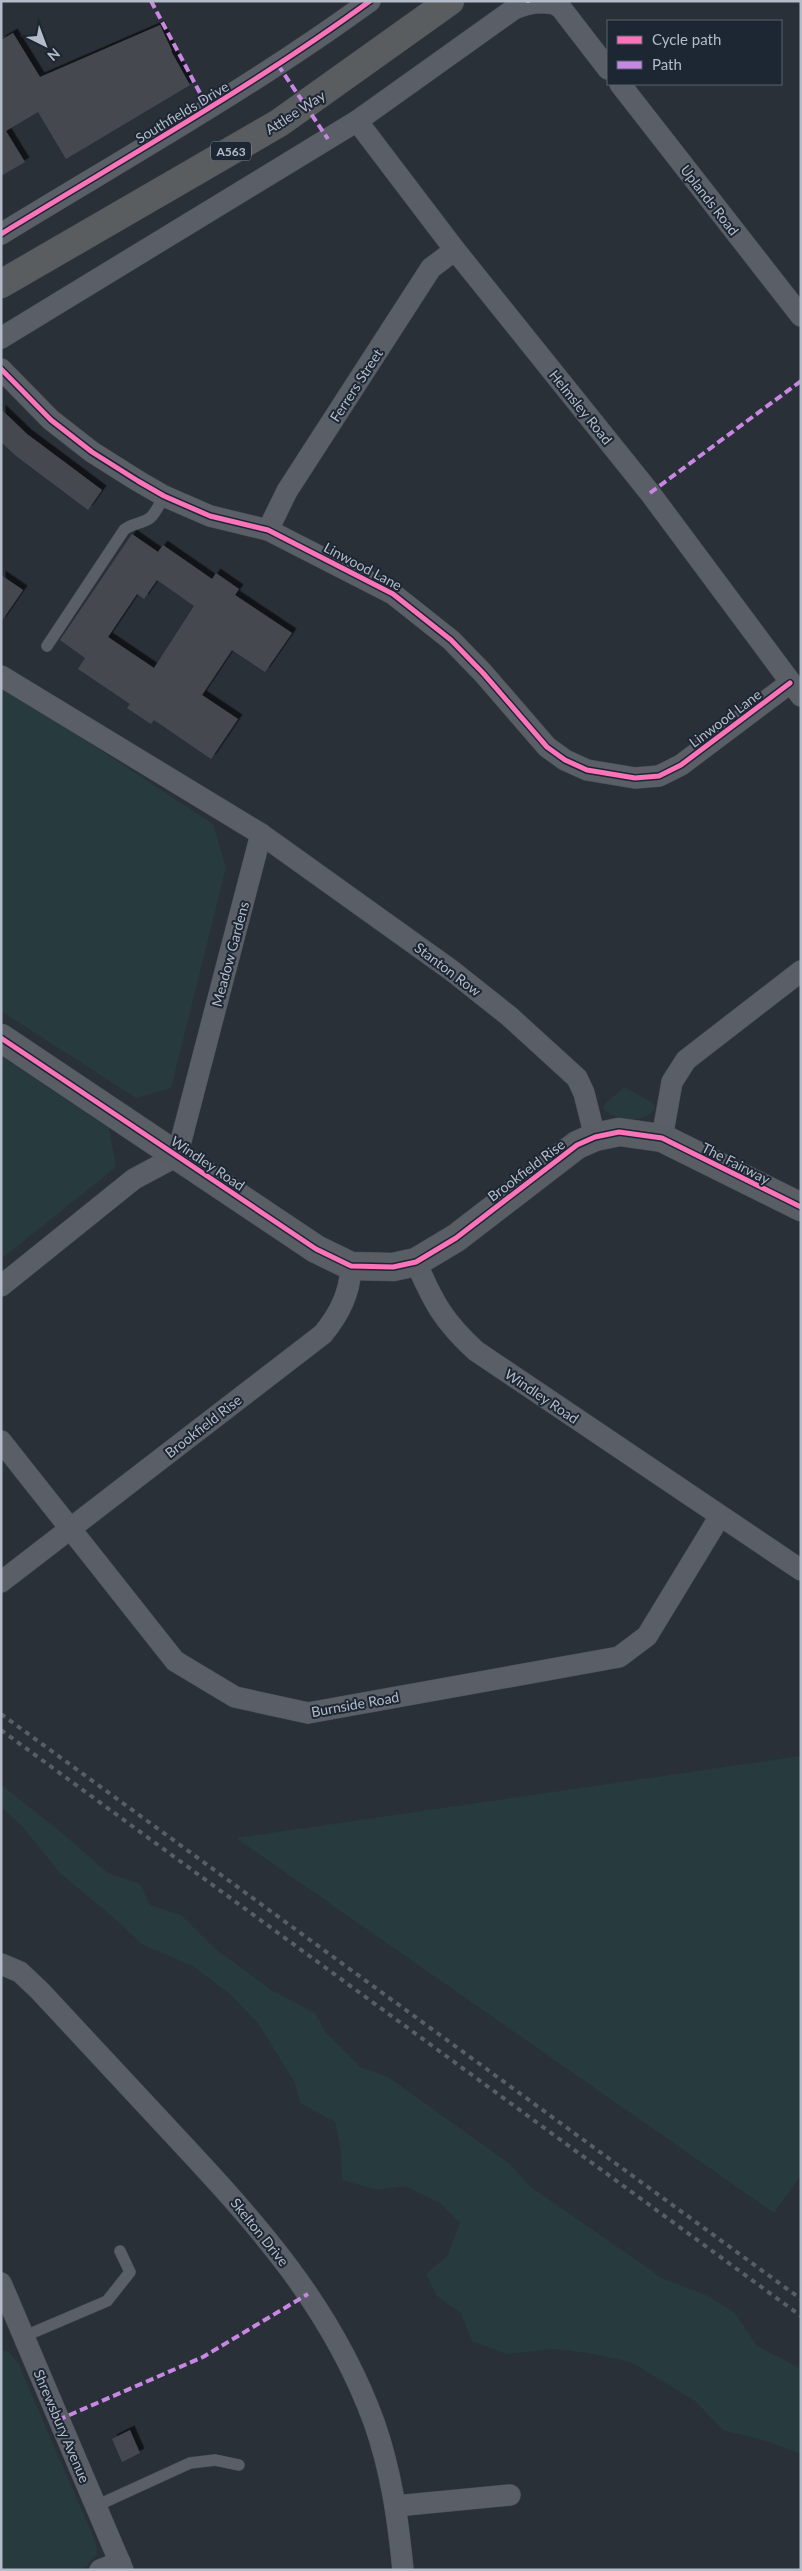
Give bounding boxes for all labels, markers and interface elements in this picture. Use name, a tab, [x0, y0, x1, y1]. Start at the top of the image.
north arrow	[20, 20, 70, 70]
legend	[607, 20, 782, 85]
text: Cycle path	[652, 30, 721, 48]
text: N	[44, 45, 64, 65]
text: Path	[652, 55, 682, 73]
street label: Southfields Drive	[132, 78, 232, 146]
street label: Attlee Way	[262, 86, 329, 138]
road number: A563	[211, 142, 251, 160]
street label: Uplands Road	[677, 161, 743, 239]
street label: Ferrers Street	[326, 345, 386, 425]
street label: Helmsley Road	[546, 366, 616, 448]
street label: Linwood Lane	[321, 538, 405, 594]
street label: Linwood Lane	[686, 685, 764, 751]
street label: Meadow Gardens	[208, 900, 252, 1008]
street label: Stanton Row	[412, 939, 484, 999]
street label: Windley Road	[168, 1132, 248, 1194]
street label: Brookfield Rise	[484, 1135, 568, 1205]
street label: The Fairway	[699, 1139, 774, 1188]
street label: Windley Road	[502, 1365, 582, 1427]
street label: Brookfield Rise	[161, 1391, 245, 1461]
street label: Burnside Road	[310, 1688, 400, 1720]
street label: Skelton Drive	[227, 2195, 293, 2269]
street label: Shrewsbury Avenue	[30, 2367, 94, 2485]

